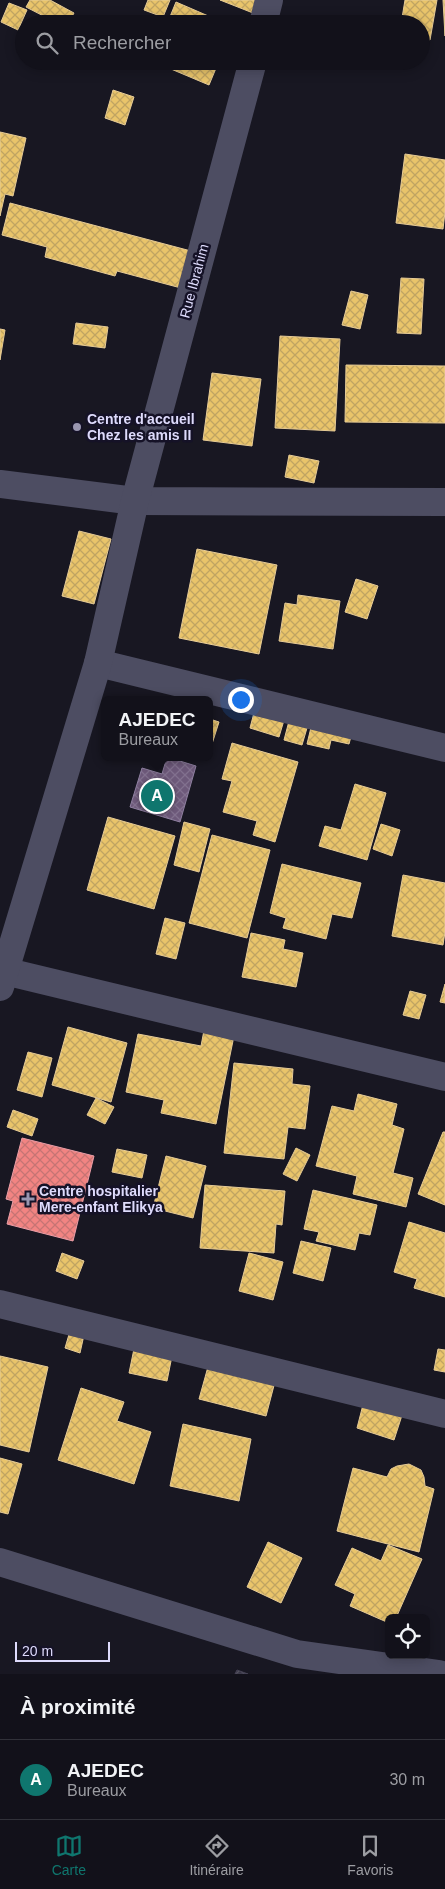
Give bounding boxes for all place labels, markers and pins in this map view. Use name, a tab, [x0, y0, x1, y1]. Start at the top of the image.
place label: Centre d'accueil Chez les amis II	[87, 411, 195, 443]
marker: Centre d'accueil Chez les amis II	[71, 421, 83, 433]
pin: A	[141, 777, 173, 815]
place label: Centre hospitalier Mere-enfant Elikya	[39, 1183, 163, 1215]
marker: Centre hospitalier Mere-enfant Elikya	[21, 1192, 35, 1206]

